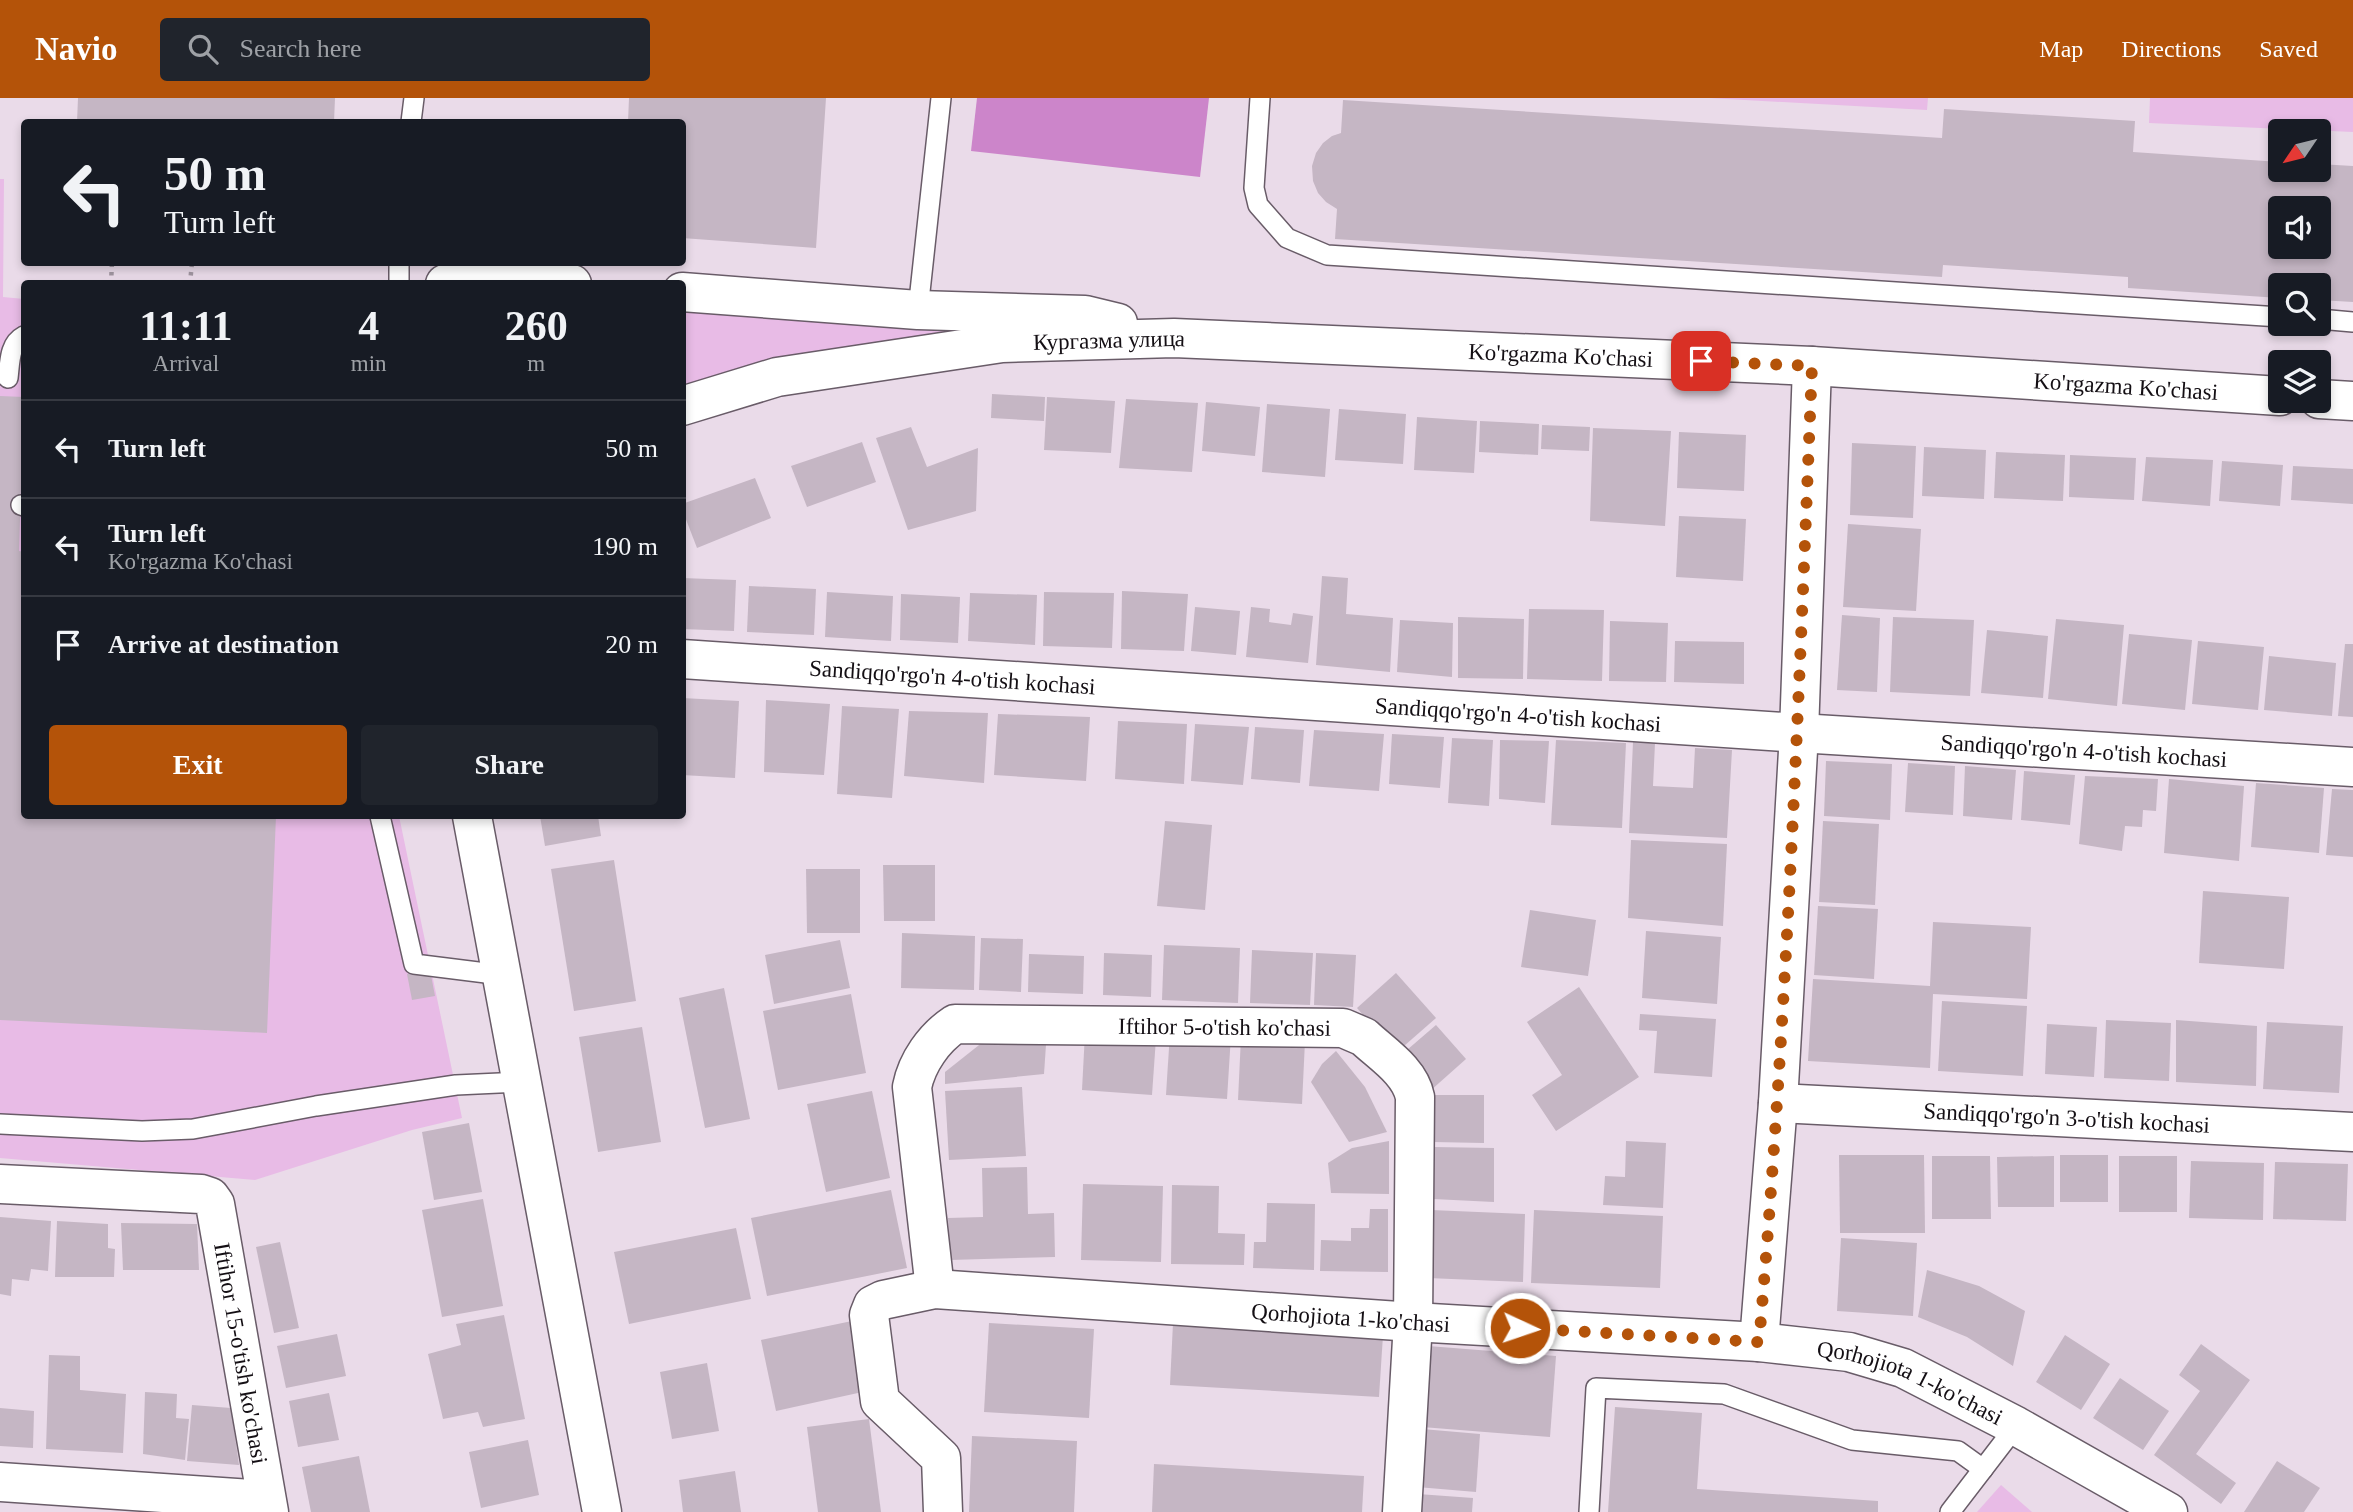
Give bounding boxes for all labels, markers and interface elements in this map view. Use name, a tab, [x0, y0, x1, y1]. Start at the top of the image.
search box	[160, 18, 650, 81]
icon: search	[184, 30, 222, 68]
text: Navio	[35, 31, 118, 67]
text: Search here	[240, 34, 361, 63]
text: Map	[2039, 36, 2083, 62]
text: Directions	[2121, 36, 2221, 62]
text: Saved	[2259, 36, 2318, 62]
north arrow	[2268, 119, 2331, 182]
map controls	[2268, 119, 2331, 413]
text: 50 m	[164, 146, 266, 201]
icon: left	[49, 147, 140, 238]
button: sound	[2268, 196, 2331, 259]
text: Turn left	[164, 204, 276, 240]
button: search	[2268, 273, 2331, 336]
text: 11:11	[139, 303, 233, 349]
text: 4	[358, 303, 379, 349]
text: 260	[505, 303, 568, 349]
street label: Кургазма улица	[1033, 326, 1186, 355]
pin	[1671, 331, 1731, 391]
street label: Ko'rgazma Ko'chasi	[1468, 339, 1654, 372]
icon: arrive	[1682, 342, 1720, 380]
button: layers	[2268, 350, 2331, 413]
text: Arrival	[153, 351, 219, 376]
text: min	[351, 351, 387, 376]
text: m	[527, 351, 545, 376]
street label: Ko'rgazma Ko'chasi	[2033, 368, 2219, 405]
icon: left	[49, 430, 87, 468]
text: Turn left	[108, 434, 206, 463]
text: 50 m	[605, 434, 658, 463]
text: Turn left	[108, 519, 206, 548]
icon: left	[49, 528, 87, 566]
text: 190 m	[592, 532, 658, 561]
text: Ko'rgazma Ko'chasi	[108, 549, 293, 574]
icon: arrive	[49, 626, 87, 664]
text: Arrive at destination	[108, 630, 339, 659]
text: 20 m	[605, 630, 658, 659]
street label: Sandiqqo'rgo'n 4-o'tish kochasi	[808, 655, 1096, 699]
street label: Sandiqqo'rgo'n 4-o'tish kochasi	[1374, 693, 1662, 737]
button: Exit	[49, 725, 347, 805]
button: Share	[361, 725, 658, 805]
street label: Sandiqqo'rgo'n 4-o'tish kochasi	[1940, 730, 2228, 772]
street label: Iftihor 5-o'tish ko'chasi	[1118, 1014, 1331, 1041]
street label: Sandiqqo'rgo'n 3-o'tish kochasi	[1923, 1098, 2210, 1138]
street label: Iftihor 15-o'tish ko'chasi	[209, 1241, 272, 1466]
position arrow	[1483, 1291, 1557, 1365]
street label: Qorhojiota 1-ko'chasi	[1251, 1299, 1451, 1337]
street label: Qorhojiota 1-ko'chasi	[1816, 1337, 2007, 1430]

